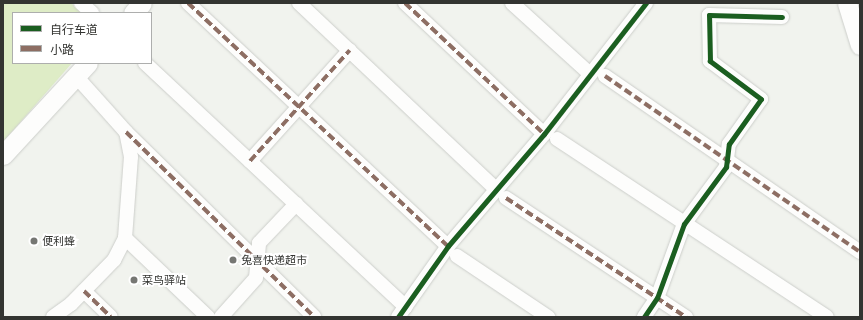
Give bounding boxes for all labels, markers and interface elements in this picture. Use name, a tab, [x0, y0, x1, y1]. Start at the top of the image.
legend	[12, 12, 152, 64]
text: 自行车道	[50, 22, 98, 37]
text: 小路	[50, 42, 74, 57]
place label: 便利蜂	[42, 234, 75, 248]
marker: 便利蜂	[29, 236, 39, 246]
place label: 兔喜快递超市	[241, 253, 307, 267]
marker: 兔喜快递超市	[228, 255, 238, 265]
place label: 菜鸟驿站	[142, 273, 186, 287]
marker: 菜鸟驿站	[129, 275, 139, 285]

